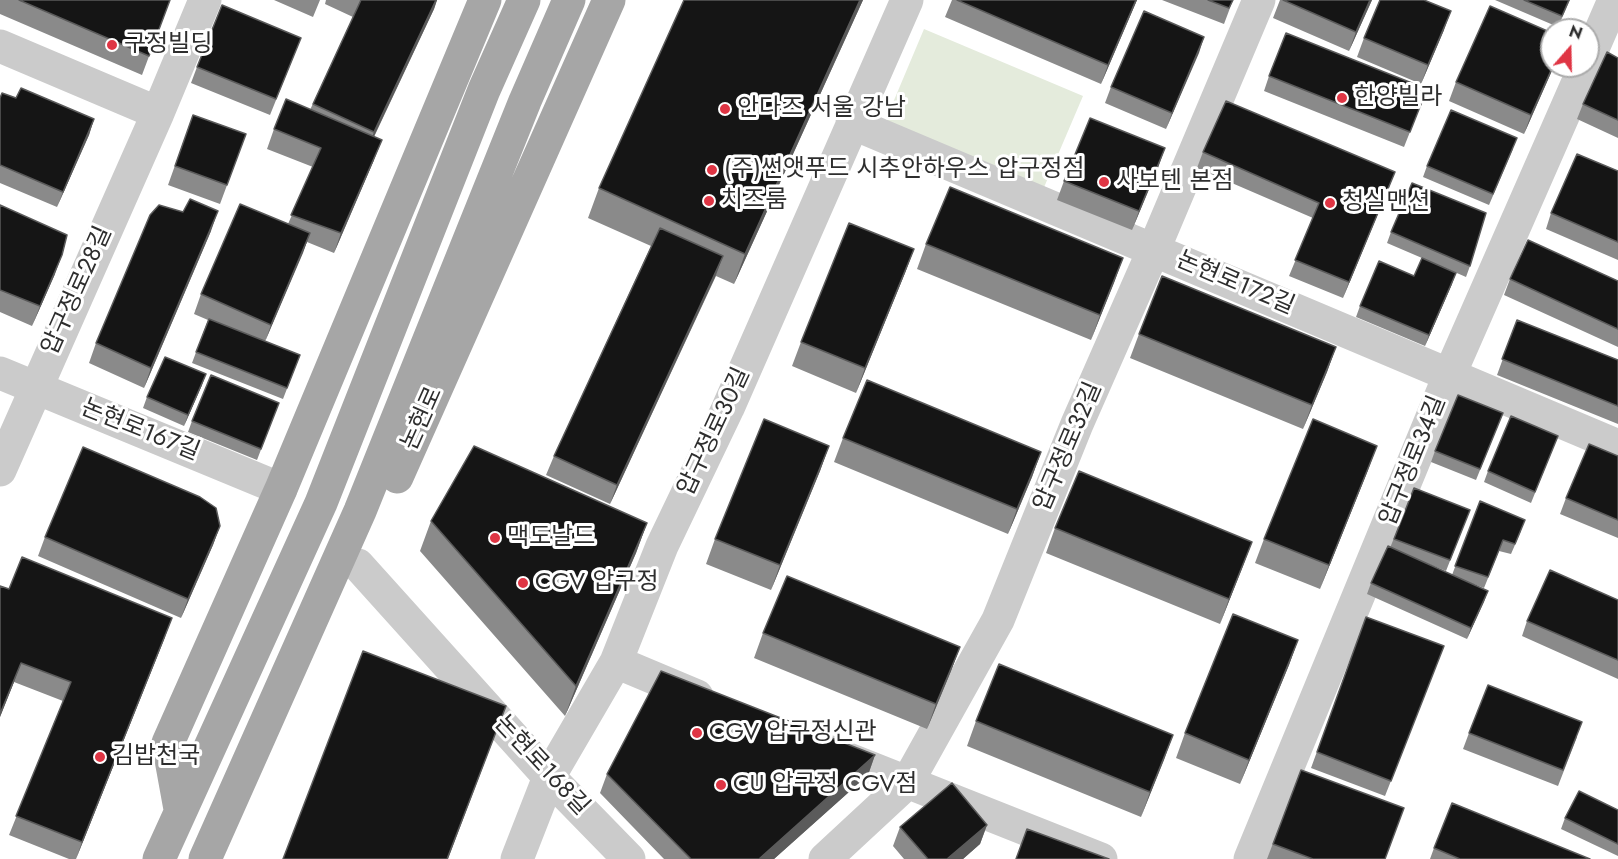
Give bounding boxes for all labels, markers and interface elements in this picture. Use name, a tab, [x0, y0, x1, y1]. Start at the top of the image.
north arrow	[1540, 18, 1600, 78]
text: N	[1566, 20, 1586, 45]
place label: 구정빌딩	[124, 31, 212, 59]
marker: 구정빌딩	[105, 38, 119, 52]
place label: 한양빌라	[1354, 84, 1442, 112]
marker: 한양빌라	[1335, 91, 1349, 105]
place label: 안다즈 서울 강남	[737, 95, 906, 123]
marker: 안다즈 서울 강남	[718, 102, 732, 116]
place label: (주)썬앳푸드 시추안하우스 압구정점	[724, 156, 1084, 184]
marker: (주)썬앳푸드 시추안하우스 압구정점	[705, 163, 719, 177]
place label: 사보텐 본점	[1116, 168, 1234, 196]
marker: 사보텐 본점	[1097, 175, 1111, 189]
place label: 치즈룸	[721, 187, 787, 215]
place label: 청실맨션	[1342, 189, 1430, 217]
marker: 치즈룸	[702, 194, 716, 208]
marker: 청실맨션	[1323, 196, 1337, 210]
street label: 압구정로28길	[37, 222, 119, 360]
street label: 논현로172길	[1172, 246, 1298, 322]
street label: 압구정로30길	[673, 363, 757, 501]
street label: 압구정로32길	[1029, 378, 1109, 516]
street label: 논현로	[396, 383, 450, 455]
street label: 압구정로34길	[1375, 392, 1453, 530]
street label: 논현로167길	[76, 394, 204, 468]
place label: 맥도날드	[507, 524, 595, 552]
marker: 맥도날드	[488, 531, 502, 545]
place label: CGV 압구정	[535, 569, 659, 597]
marker: CGV 압구정	[516, 576, 530, 590]
street label: 논현로168길	[487, 710, 595, 822]
place label: CGV 압구정신관	[709, 719, 877, 747]
marker: CGV 압구정신관	[690, 726, 704, 740]
place label: 김밥천국	[112, 743, 200, 771]
marker: 김밥천국	[93, 750, 107, 764]
place label: CU 압구정 CGV점	[733, 771, 917, 799]
marker: CU 압구정 CGV점	[714, 778, 728, 792]

